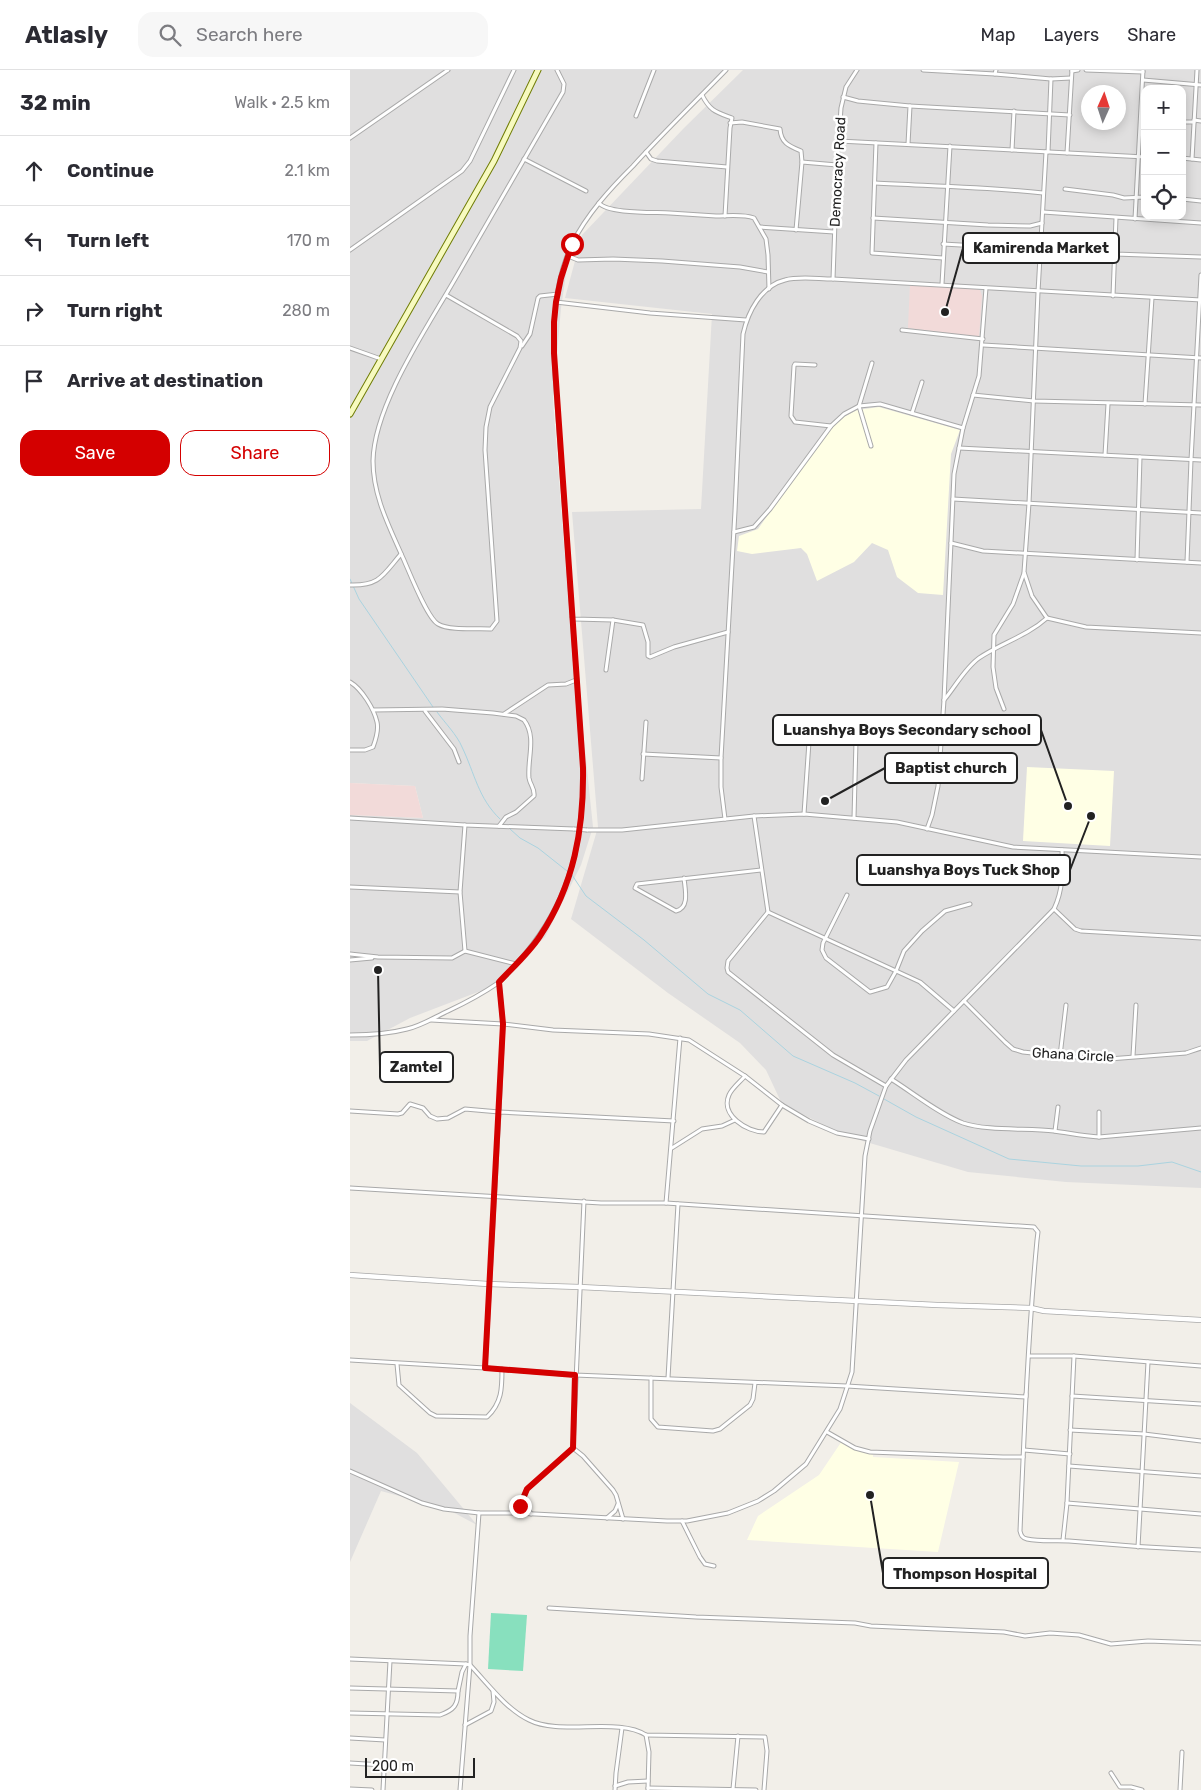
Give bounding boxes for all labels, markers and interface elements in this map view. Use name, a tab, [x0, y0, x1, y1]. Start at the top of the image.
search box	[138, 12, 488, 57]
text: Atlasly	[25, 21, 108, 49]
icon: search	[156, 21, 184, 49]
text: Search here	[196, 23, 303, 46]
text: Map	[981, 24, 1016, 46]
text: Layers	[1044, 24, 1099, 46]
text: Share	[1127, 24, 1176, 46]
north arrow	[1081, 85, 1126, 130]
map controls	[1141, 85, 1186, 220]
button: +	[1141, 85, 1186, 130]
text: 32 min	[20, 90, 91, 115]
text: Walk · 2.5 km	[234, 93, 330, 112]
street label: Democracy Road	[827, 117, 849, 227]
button: −	[1141, 130, 1186, 175]
icon: ahead	[20, 157, 48, 185]
text: Continue	[67, 159, 154, 182]
text: 2.1 km	[284, 161, 330, 180]
button: locate	[1141, 175, 1186, 220]
icon: left	[20, 227, 48, 255]
text: Turn left	[67, 229, 149, 252]
text: 170 m	[287, 231, 330, 250]
route start	[561, 233, 584, 256]
callout: Kamirenda Market	[963, 233, 1119, 263]
text: Kamirenda Market	[973, 239, 1109, 257]
icon: right	[20, 297, 48, 325]
text: Turn right	[67, 299, 162, 322]
text: 280 m	[282, 301, 330, 320]
icon: arrive	[20, 367, 48, 395]
text: Arrive at destination	[67, 369, 263, 392]
button: Save	[20, 430, 170, 476]
button: Share	[180, 430, 330, 476]
callout: Luanshya Boys Secondary school	[773, 715, 1041, 745]
text: Luanshya Boys Secondary school	[783, 721, 1031, 739]
callout: Baptist church	[885, 753, 1017, 783]
text: Baptist church	[895, 759, 1007, 777]
callout: Luanshya Boys Tuck Shop	[857, 855, 1070, 885]
text: Luanshya Boys Tuck Shop	[868, 861, 1060, 879]
street label: Ghana Circle	[1031, 1044, 1115, 1066]
callout: Zamtel	[380, 1052, 453, 1082]
text: Zamtel	[390, 1058, 442, 1076]
route end	[509, 1495, 532, 1518]
callout: Thompson Hospital	[883, 1558, 1048, 1588]
text: Thompson Hospital	[893, 1565, 1037, 1583]
scale bar	[365, 1755, 475, 1778]
text: 200 m	[372, 1758, 414, 1775]

